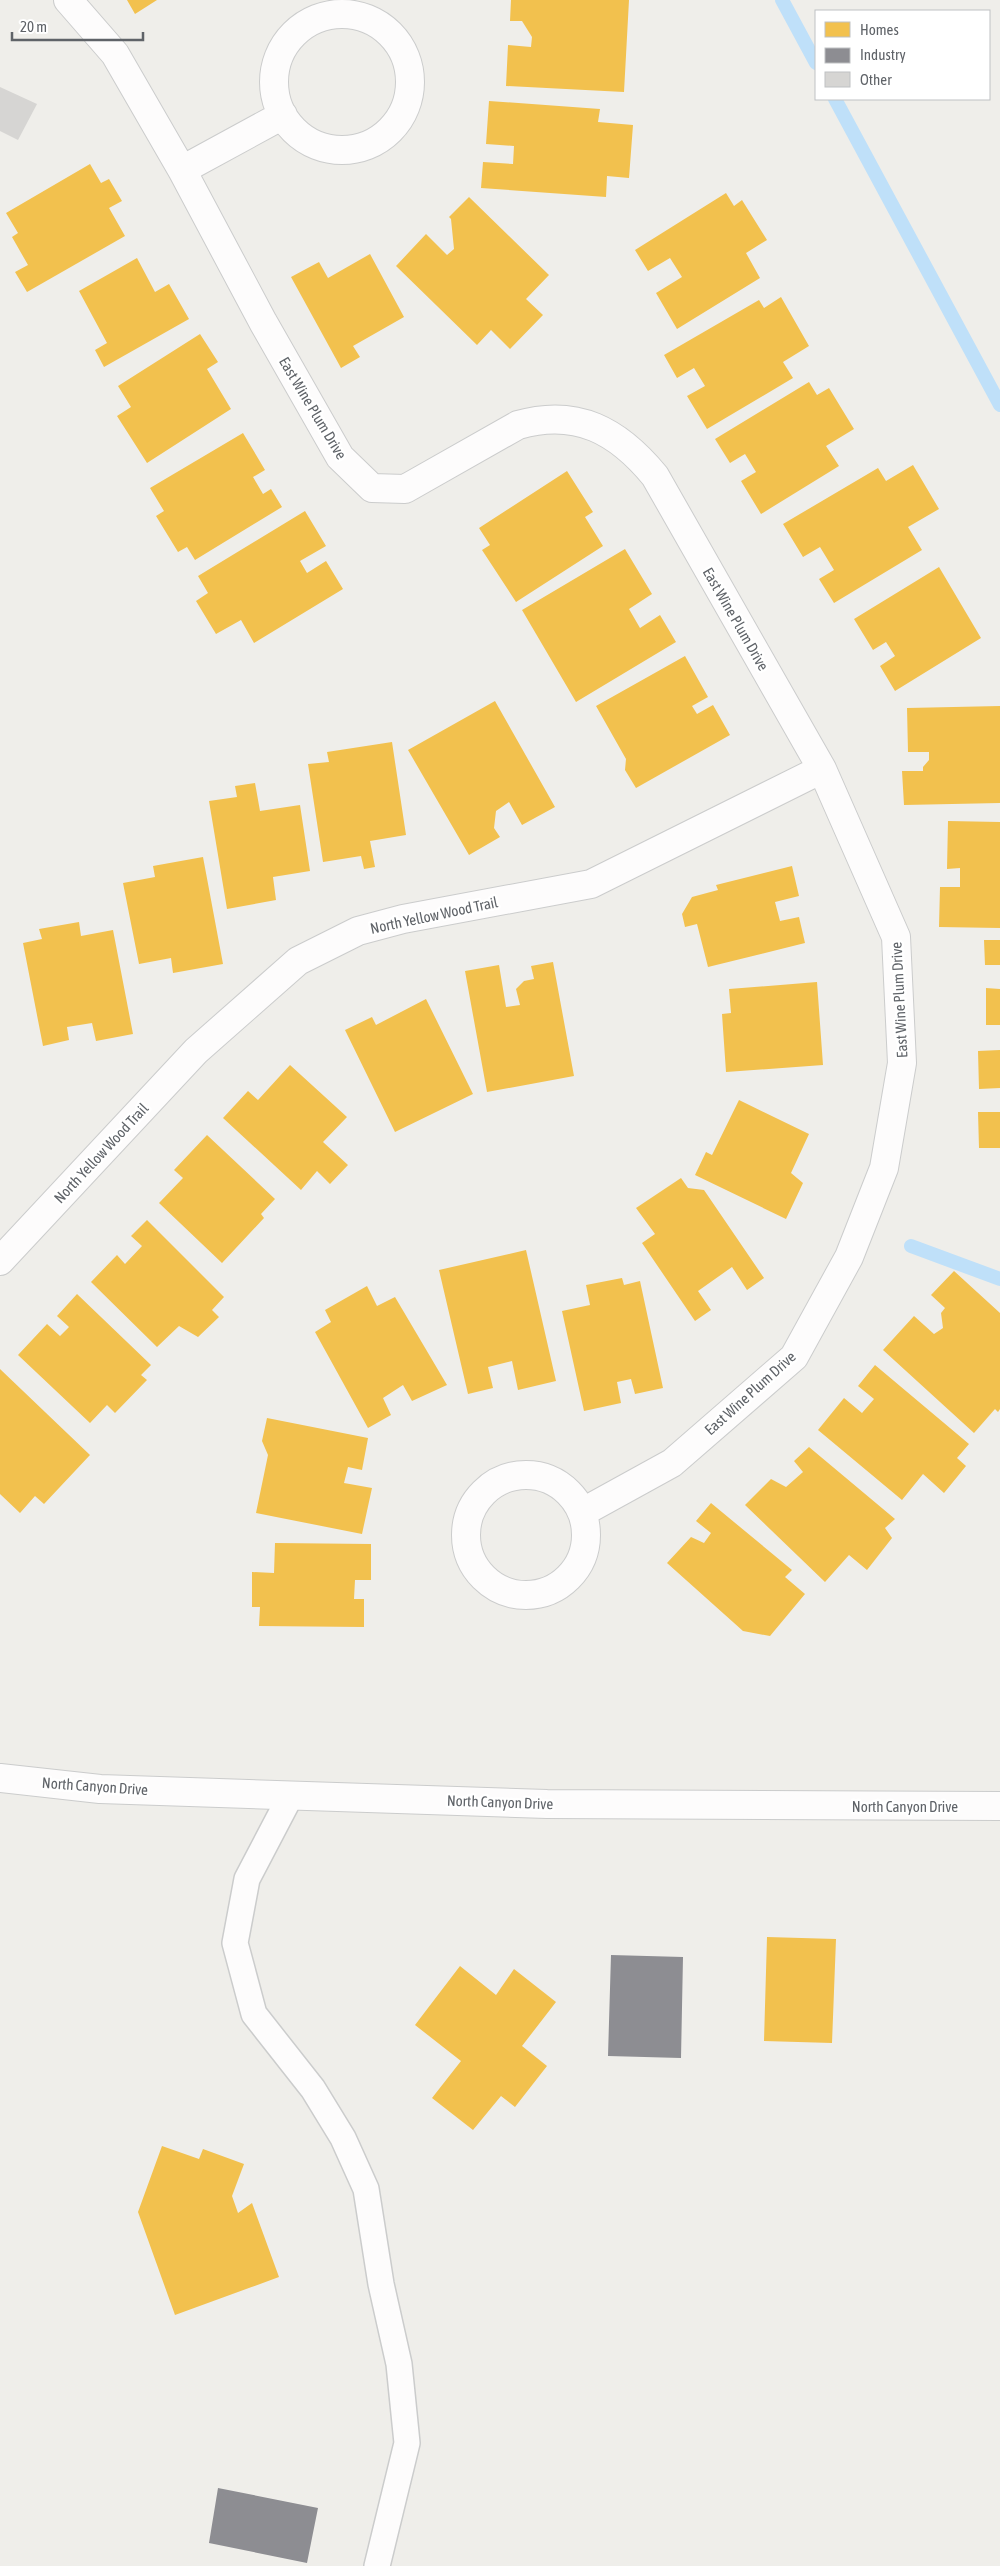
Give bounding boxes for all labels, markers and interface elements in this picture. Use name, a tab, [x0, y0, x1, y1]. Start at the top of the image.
scale bar	[12, 10, 144, 42]
legend	[815, 10, 990, 100]
text: 20 m	[20, 18, 47, 35]
text: Homes	[860, 21, 899, 38]
text: Industry	[860, 46, 906, 63]
text: Other	[860, 71, 892, 88]
street label: East Wine Plum Drive	[276, 354, 350, 462]
street label: East Wine Plum Drive	[700, 565, 772, 674]
street label: North Yellow Wood Trail	[369, 893, 499, 937]
street label: East Wine Plum Drive	[887, 941, 911, 1058]
street label: North Yellow Wood Trail	[50, 1100, 152, 1206]
street label: East Wine Plum Drive	[701, 1348, 799, 1438]
street label: North Canyon Drive	[41, 1774, 149, 1798]
street label: North Canyon Drive	[447, 1792, 554, 1812]
street label: North Canyon Drive	[852, 1798, 958, 1815]

